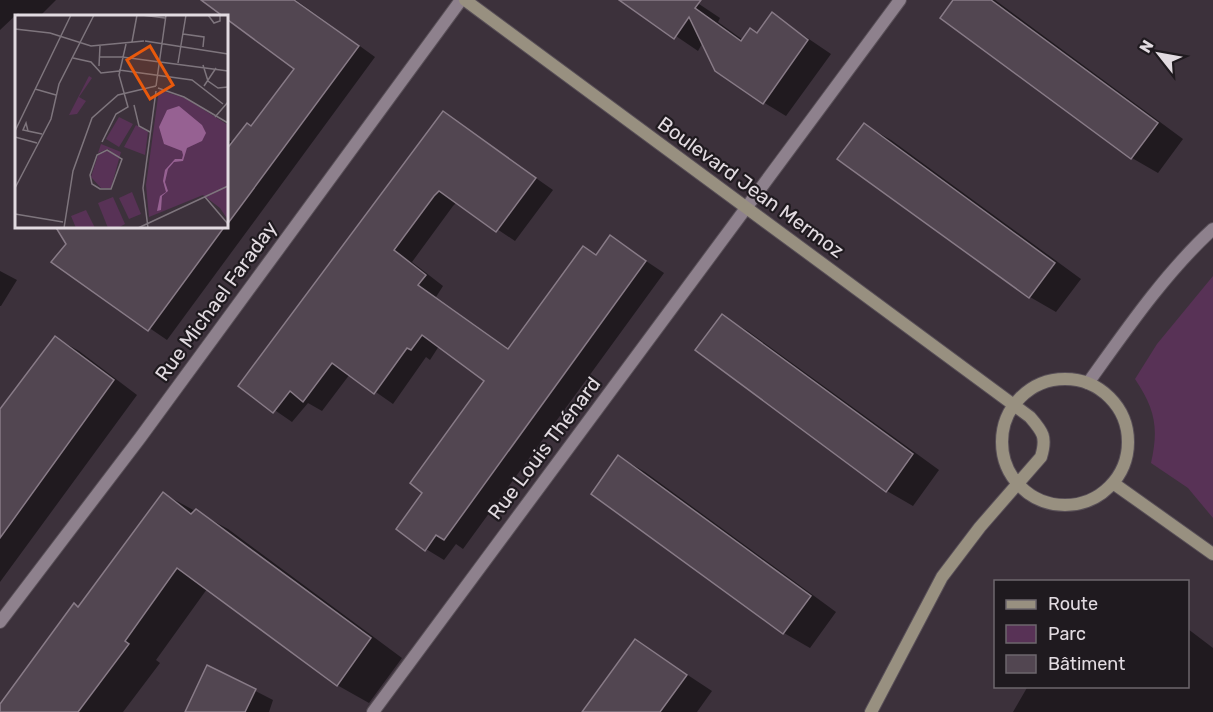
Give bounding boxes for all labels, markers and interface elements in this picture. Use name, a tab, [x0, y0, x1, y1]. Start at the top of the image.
inset map	[15, 15, 228, 228]
north arrow	[1129, 24, 1189, 84]
text: N	[1135, 37, 1158, 56]
street label: Boulevard Jean Mermoz	[653, 111, 849, 263]
street label: Rue Michael Faraday	[150, 216, 282, 386]
street label: Rue Louis Thénard	[483, 372, 605, 524]
legend	[994, 580, 1189, 688]
text: Route	[1048, 593, 1098, 615]
text: Parc	[1048, 623, 1086, 645]
text: Bâtiment	[1048, 653, 1125, 675]

